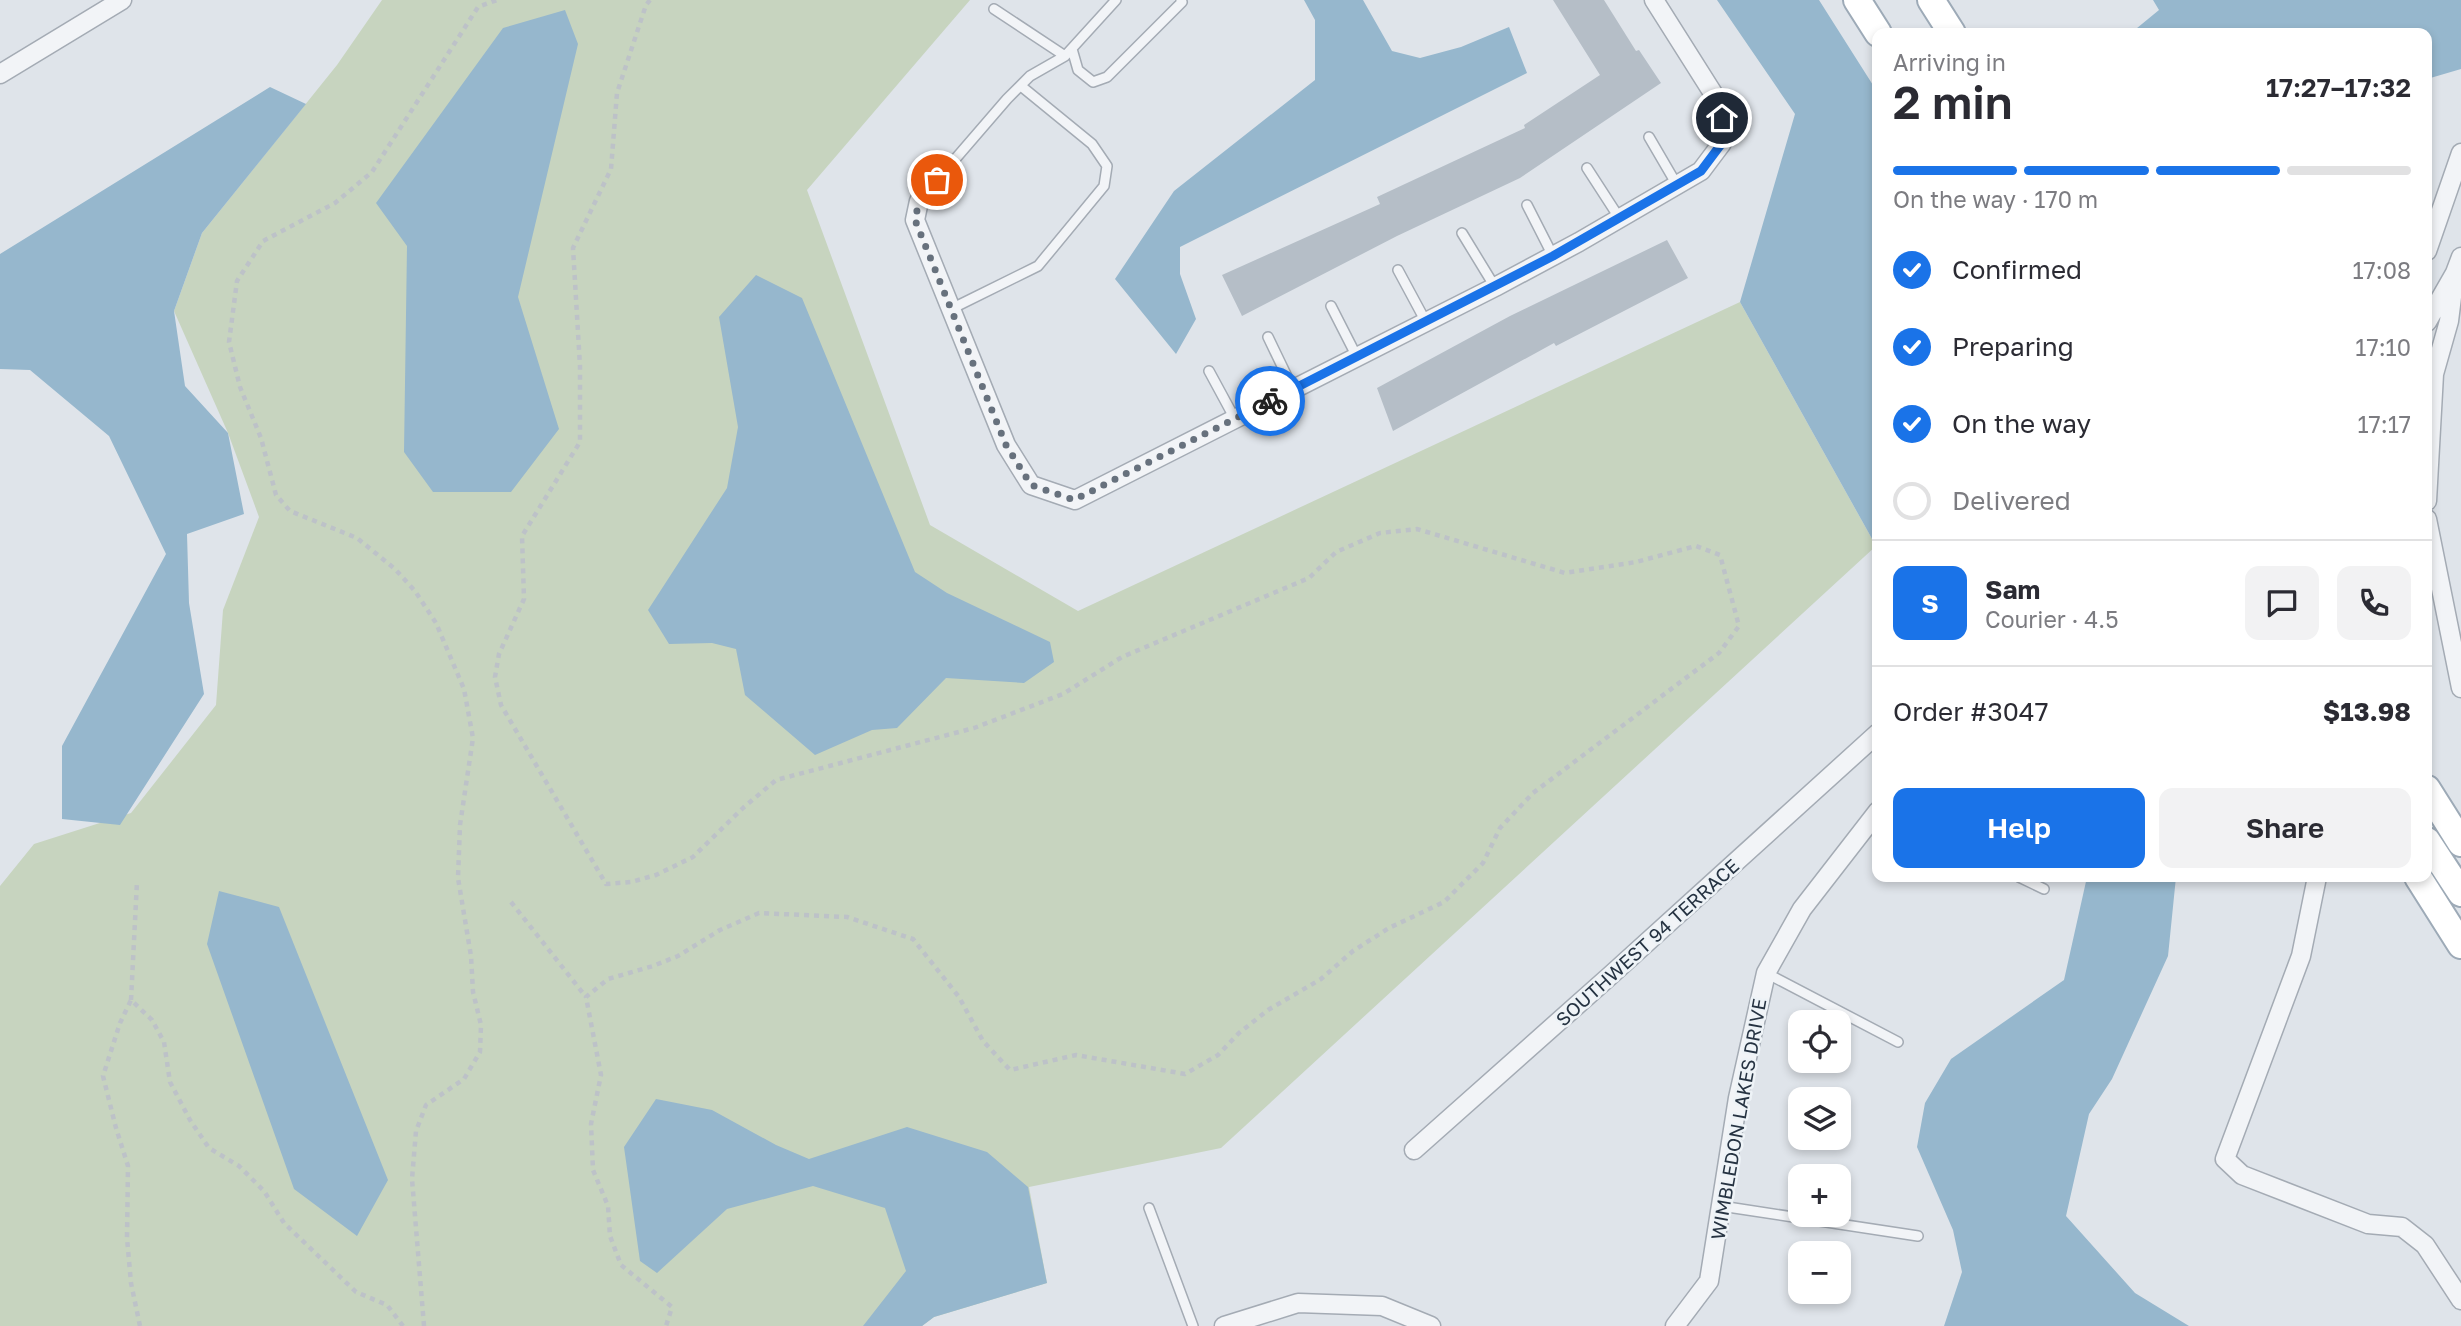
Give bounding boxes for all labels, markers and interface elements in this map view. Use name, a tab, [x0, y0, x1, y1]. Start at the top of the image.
text: Arriving in	[1893, 48, 2006, 76]
text: 17:27–17:32	[2266, 72, 2411, 103]
text: 2 min	[1893, 74, 2013, 129]
pin	[1692, 88, 1752, 148]
icon: home	[1703, 99, 1741, 137]
pin	[907, 150, 967, 210]
icon: bag	[918, 161, 956, 199]
text: On the way · 170 m	[1893, 185, 2098, 213]
icon: check	[1893, 251, 1931, 289]
text: Confirmed	[1952, 254, 2082, 285]
text: 17:08	[2352, 256, 2411, 284]
icon: check	[1893, 328, 1931, 366]
text: Preparing	[1952, 331, 2074, 362]
text: 17:10	[2355, 333, 2411, 361]
courier	[1235, 366, 1305, 436]
icon: bike	[1251, 382, 1289, 420]
icon: check	[1893, 405, 1931, 443]
text: On the way	[1952, 408, 2091, 439]
text: 17:17	[2357, 410, 2411, 438]
text: Delivered	[1952, 485, 2071, 516]
button: chat	[2245, 566, 2319, 640]
button: phone	[2337, 566, 2411, 640]
text: Sam	[1985, 574, 2040, 605]
text: S	[1921, 588, 1939, 619]
text: Courier · 4.5	[1985, 605, 2118, 633]
text: Order #3047	[1893, 696, 2048, 727]
text: $13.98	[2323, 696, 2411, 727]
button: Help	[1893, 788, 2145, 868]
button: Share	[2159, 788, 2411, 868]
street label: SOUTHWEST 94 TERRACE	[1551, 854, 1743, 1030]
street label: WIMBLEDON LAKES DRIVE	[1705, 997, 1771, 1241]
map controls	[1788, 1010, 1851, 1304]
button: locate	[1788, 1010, 1851, 1073]
button: layers	[1788, 1087, 1851, 1150]
button: +	[1788, 1164, 1851, 1227]
button: −	[1788, 1241, 1851, 1304]

